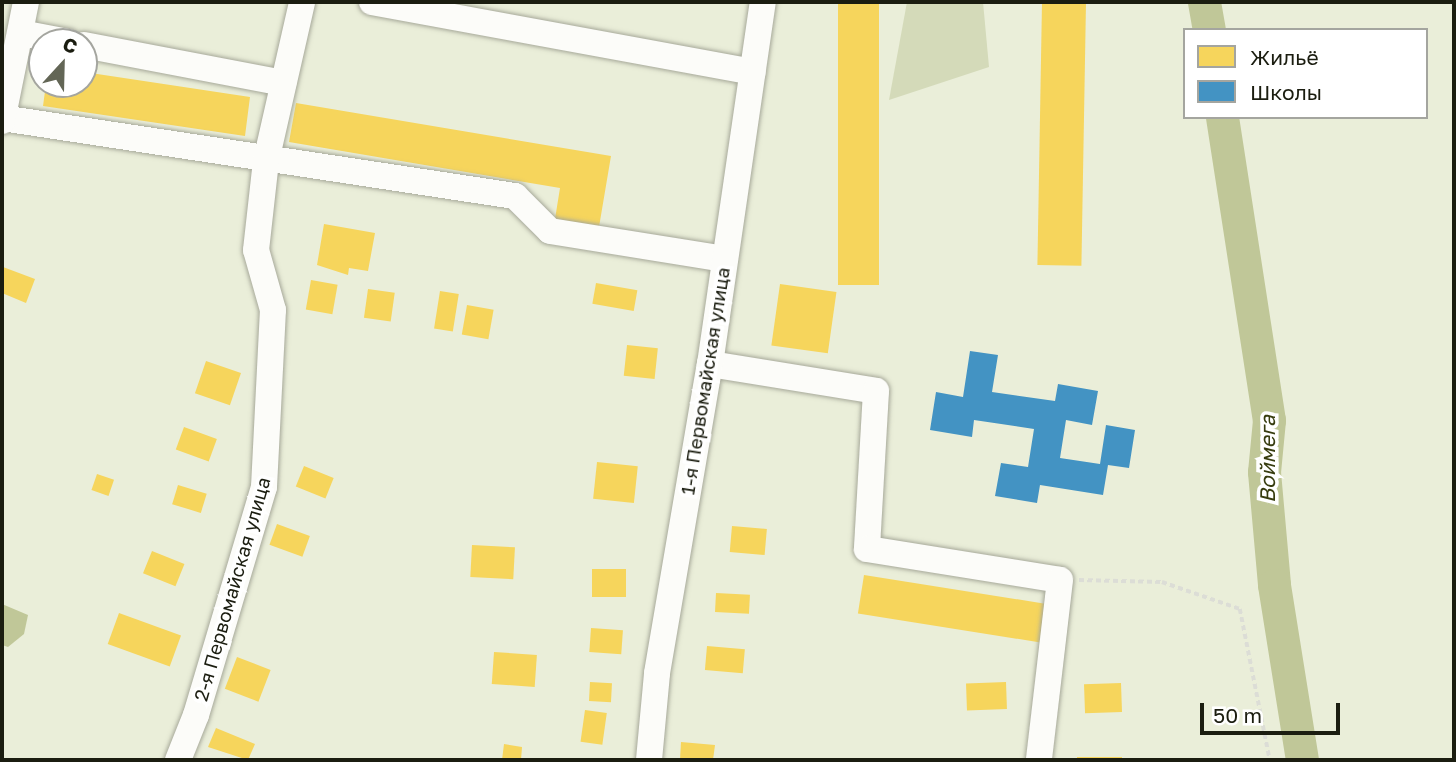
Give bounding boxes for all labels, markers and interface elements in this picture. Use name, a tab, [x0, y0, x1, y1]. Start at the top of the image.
north arrow	[28, 28, 98, 98]
legend	[1183, 28, 1428, 119]
text: С	[60, 32, 81, 58]
text: Жильё	[1250, 44, 1319, 70]
text: Школы	[1250, 79, 1322, 105]
street label: 1-я Первомайская улица	[676, 266, 734, 496]
water label: Воймега	[1254, 415, 1280, 503]
street label: 2-я Первомайская улица	[189, 474, 275, 704]
scale bar	[1204, 688, 1344, 732]
text: 50 m	[1213, 702, 1262, 728]

